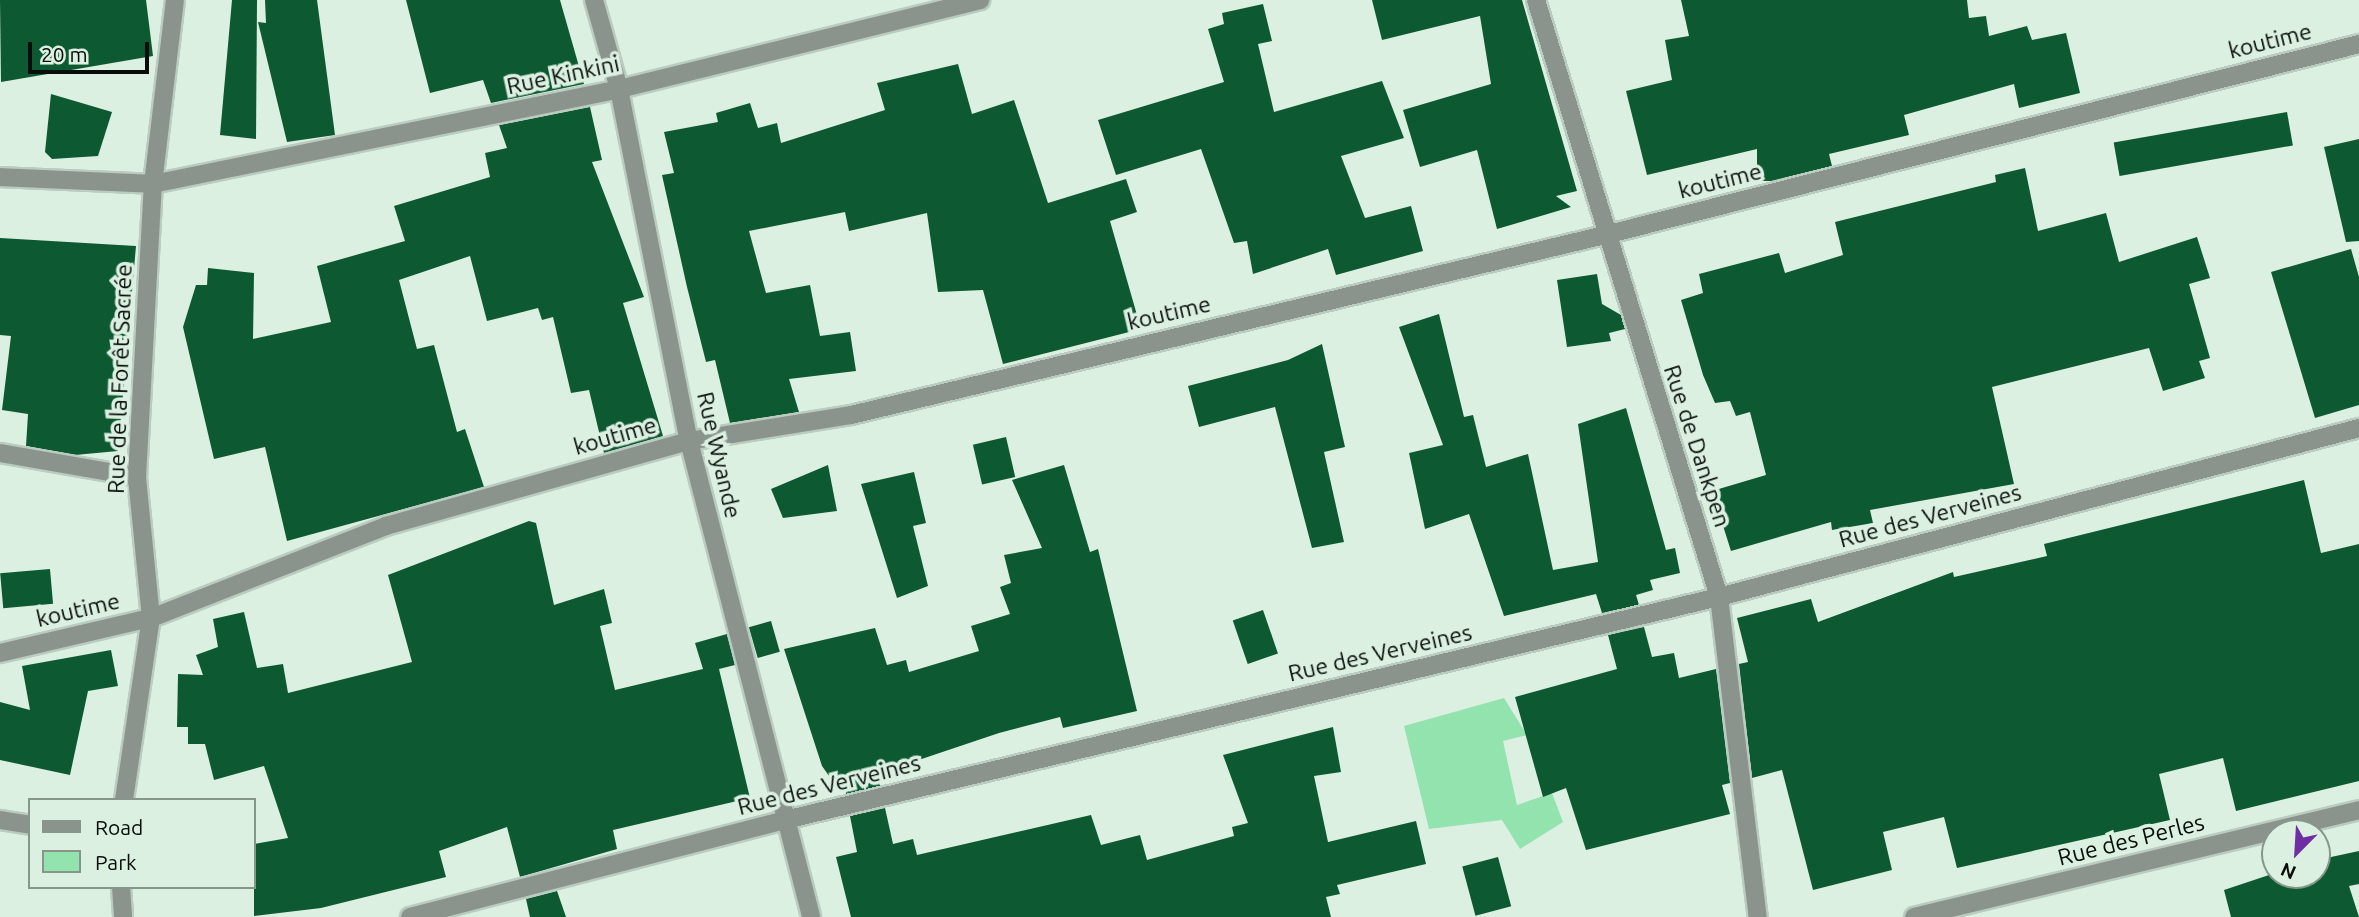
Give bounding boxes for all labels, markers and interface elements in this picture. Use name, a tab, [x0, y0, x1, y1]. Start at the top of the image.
street label: koutime	[2225, 17, 2315, 65]
scale bar	[32, 28, 152, 72]
text: 20 m	[41, 42, 88, 66]
street label: Rue Kinkini	[504, 50, 622, 100]
street label: koutime	[1675, 157, 1765, 205]
street label: Rue de la Forêt Sacrée	[102, 264, 138, 494]
street label: koutime	[1125, 290, 1213, 336]
street label: Rue de Dankpen	[1658, 361, 1736, 531]
street label: Rue Wyande	[691, 389, 747, 521]
street label: koutime	[570, 411, 660, 461]
street label: Rue des Verveines	[1836, 478, 2024, 554]
street label: koutime	[34, 587, 122, 633]
street label: Rue des Verveines	[1285, 618, 1475, 688]
street label: Rue des Verveines	[735, 749, 923, 821]
legend	[28, 798, 256, 889]
street label: Rue des Perles	[2055, 808, 2207, 872]
text: Road	[95, 815, 143, 839]
north arrow	[2261, 819, 2331, 889]
text: Park	[95, 850, 137, 874]
text: N	[2277, 858, 2299, 884]

